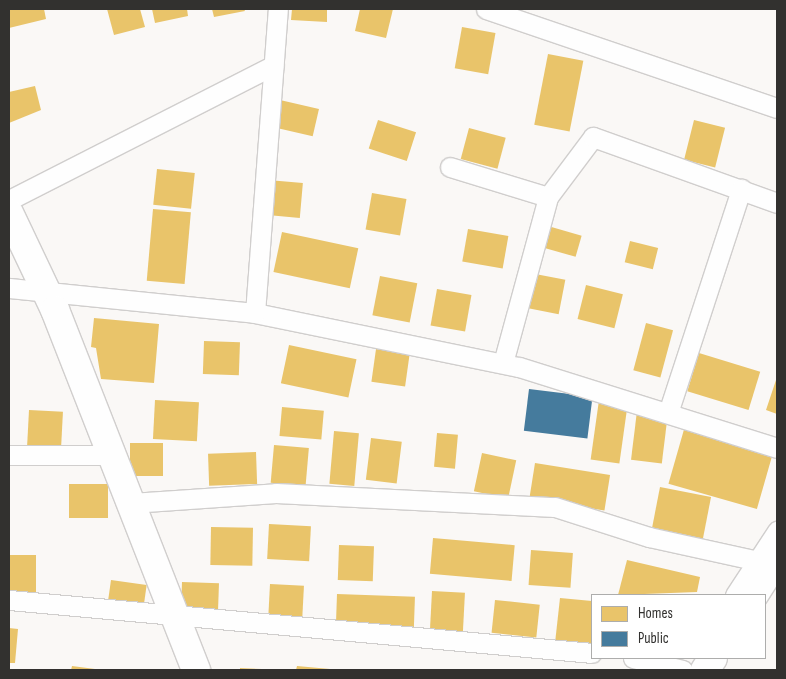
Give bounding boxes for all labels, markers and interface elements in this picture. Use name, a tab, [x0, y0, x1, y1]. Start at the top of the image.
legend	[591, 594, 766, 659]
text: Homes	[638, 604, 673, 623]
text: Public	[638, 629, 669, 648]

